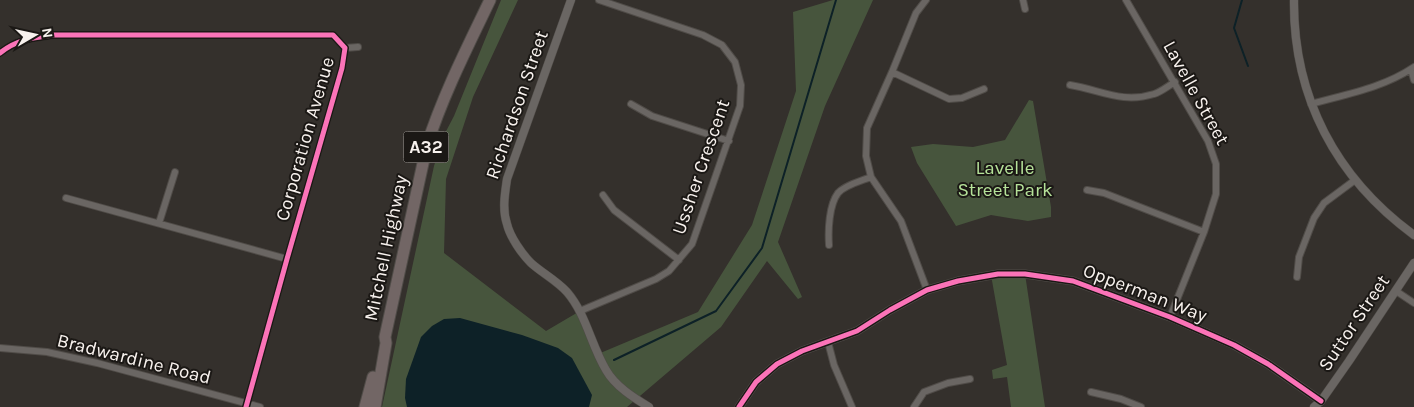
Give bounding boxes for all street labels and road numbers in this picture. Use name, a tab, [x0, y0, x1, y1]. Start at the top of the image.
street label: Richardson Street	[481, 28, 553, 182]
street label: Lavelle Street	[1158, 37, 1234, 149]
street label: Corporation Avenue	[271, 55, 339, 223]
street label: Ussher Crescent	[668, 97, 734, 237]
road number: A32	[404, 132, 448, 162]
street label: Mitchell Highway	[360, 173, 412, 323]
street label: Opperman Way	[1080, 259, 1210, 327]
street label: Suttor Street	[1314, 271, 1394, 375]
street label: Bradwardine Road	[55, 329, 213, 389]

